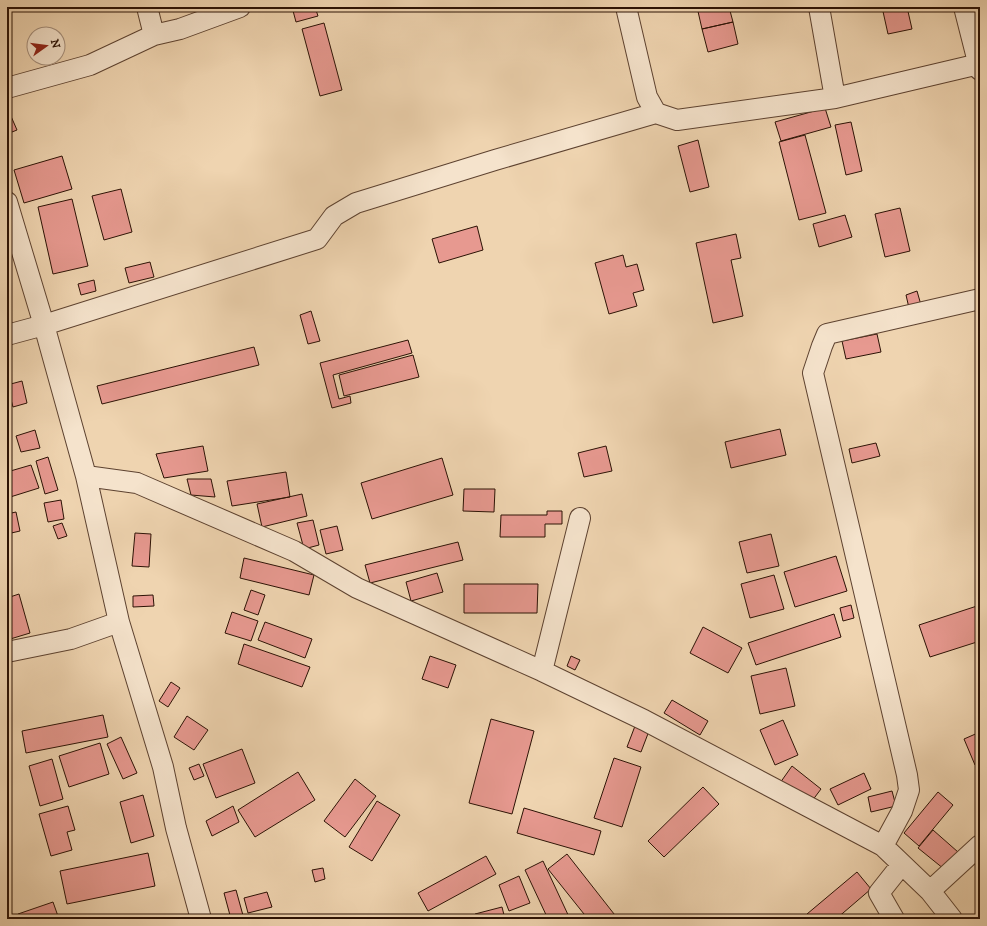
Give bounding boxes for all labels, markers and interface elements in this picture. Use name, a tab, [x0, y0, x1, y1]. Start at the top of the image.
north arrow	[26, 26, 66, 66]
text: N	[47, 38, 63, 50]

